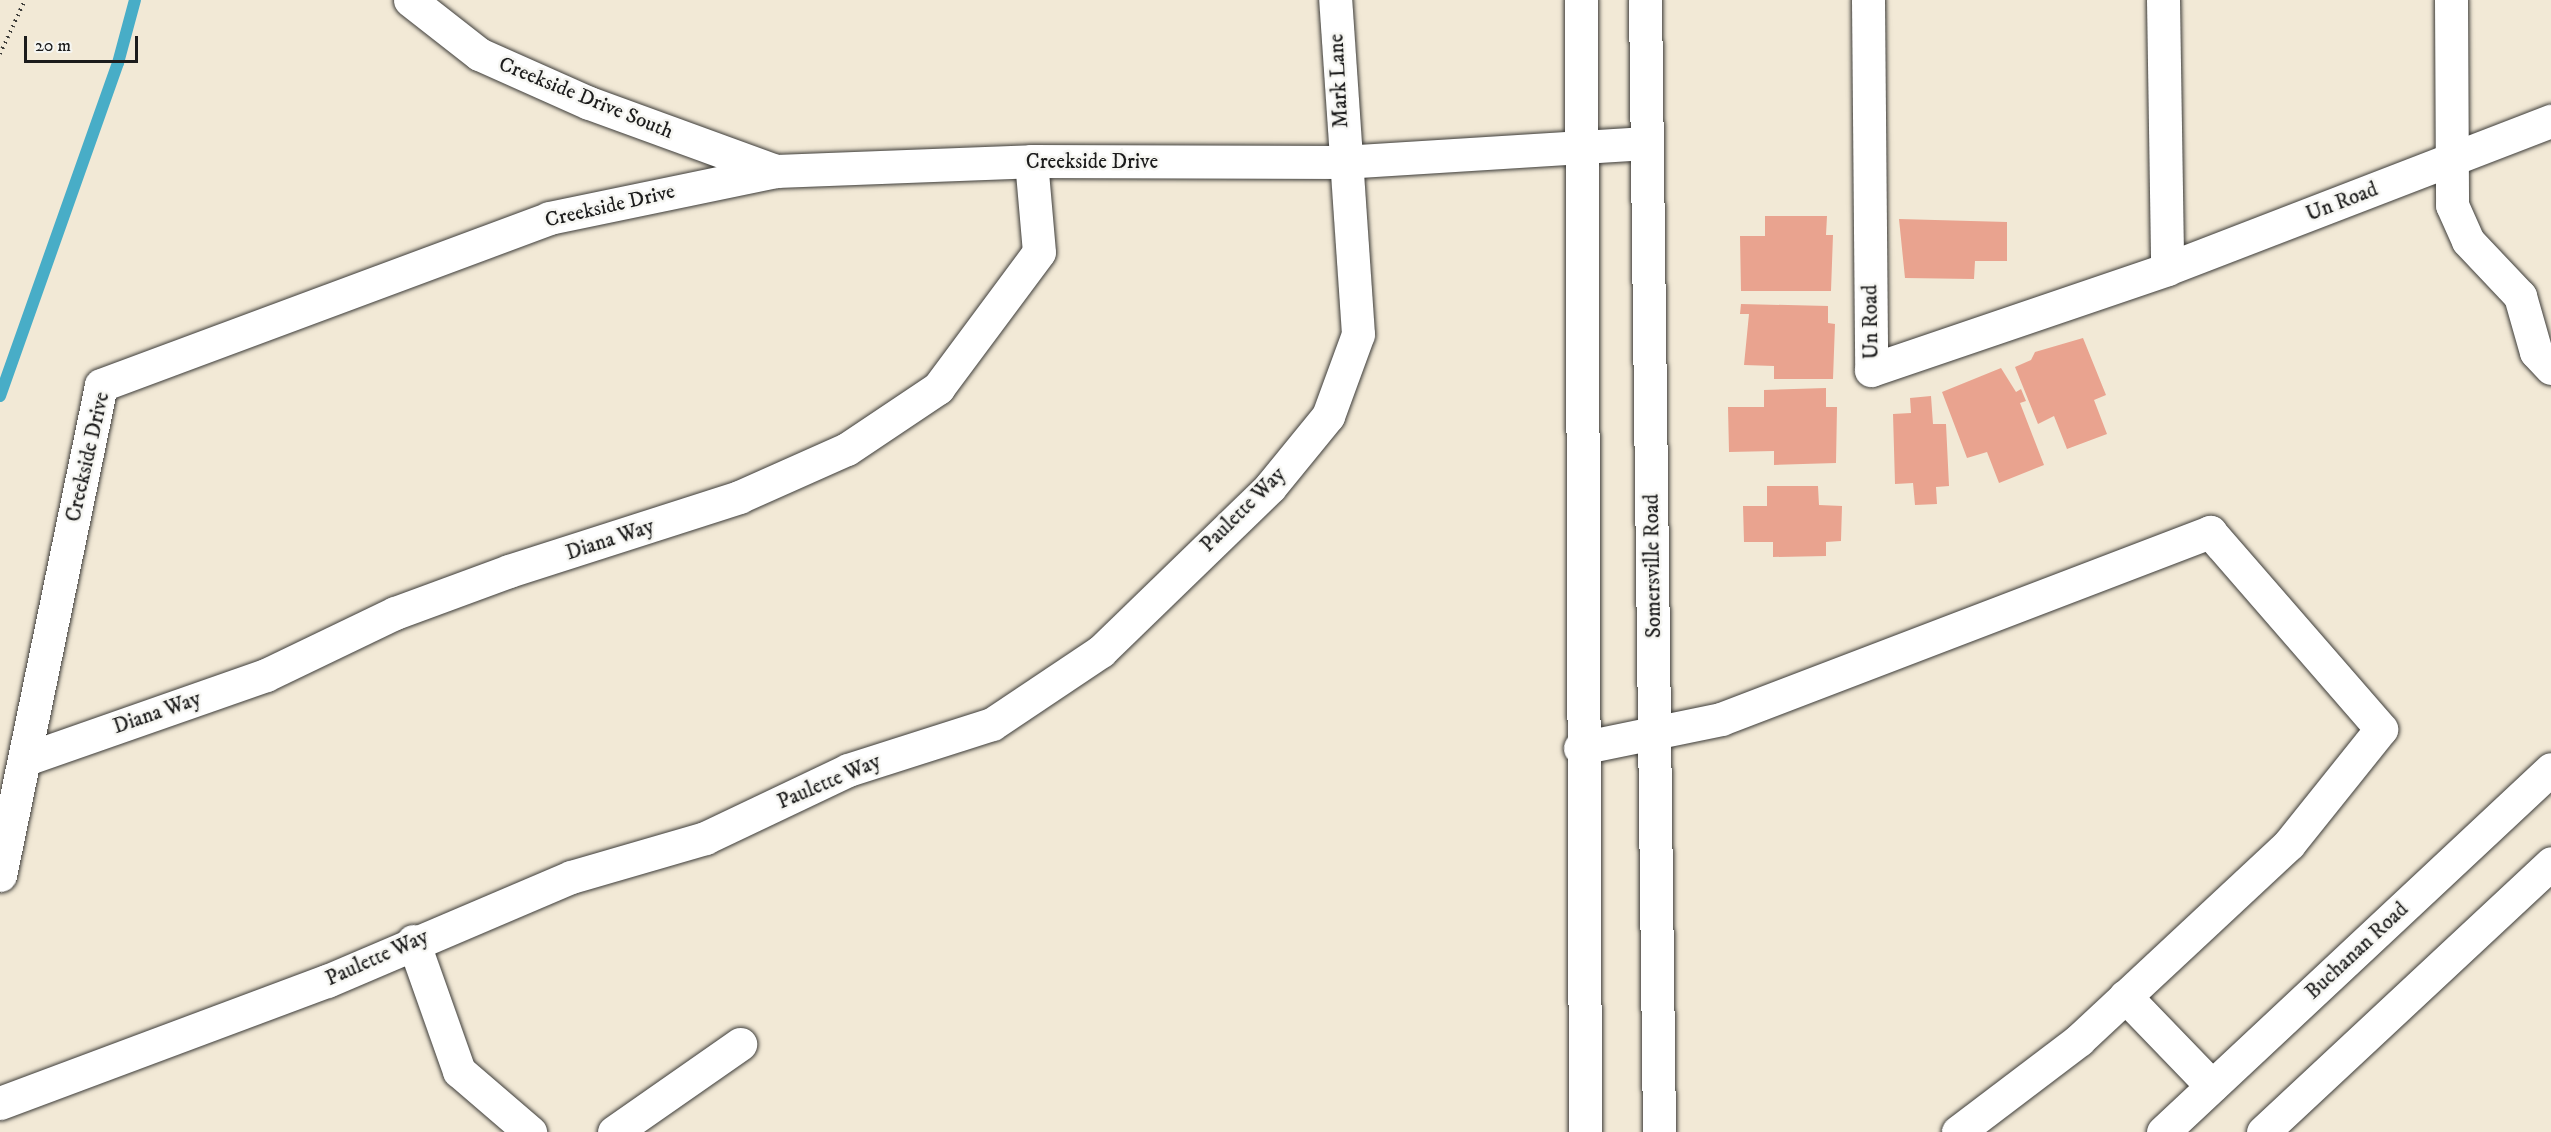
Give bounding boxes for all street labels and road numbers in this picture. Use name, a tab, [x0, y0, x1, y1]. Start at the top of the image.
street label: Mark Lane	[1324, 33, 1354, 129]
street label: Creekside Drive South	[495, 51, 677, 145]
street label: Creekside Drive	[1026, 149, 1158, 175]
street label: Un Road	[2303, 177, 2381, 227]
street label: Creekside Drive	[543, 179, 677, 233]
street label: Un Road	[1858, 284, 1884, 360]
street label: Creekside Drive	[61, 390, 115, 524]
street label: Paulette Way	[1195, 462, 1291, 558]
street label: Somersville Road	[1639, 494, 1667, 638]
street label: Diana Way	[563, 514, 657, 566]
street label: Diana Way	[110, 686, 204, 740]
street label: Paulette Way	[774, 749, 884, 815]
street label: Buchanan Road	[2300, 897, 2414, 1005]
street label: Paulette Way	[322, 924, 432, 992]

